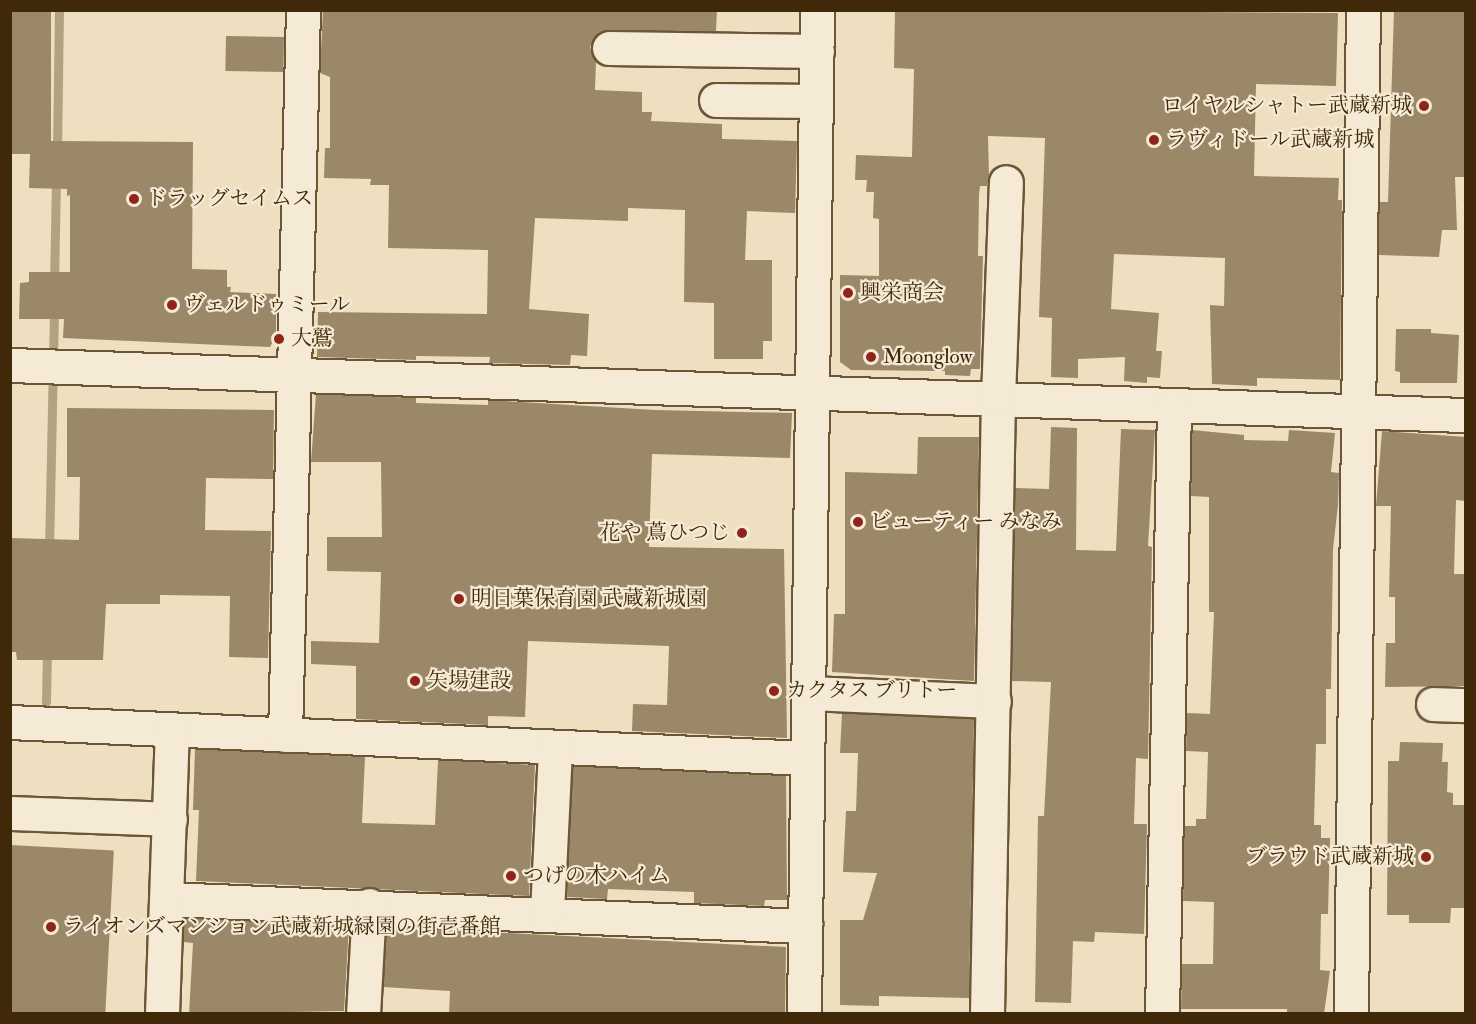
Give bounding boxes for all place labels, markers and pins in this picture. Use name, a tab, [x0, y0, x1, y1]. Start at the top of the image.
place label: ロイヤルシャトー武蔵新城	[1160, 93, 1412, 119]
marker: ロイヤルシャトー武蔵新城	[1417, 99, 1431, 113]
place label: ラヴィドール武蔵新城	[1166, 127, 1376, 153]
marker: ラヴィドール武蔵新城	[1147, 133, 1161, 147]
place label: ドラッグセイムス	[146, 186, 314, 212]
marker: ドラッグセイムス	[127, 192, 141, 206]
place label: 興栄商会	[860, 280, 944, 306]
marker: 興栄商会	[841, 286, 855, 300]
place label: ヴェルドゥミール	[184, 292, 352, 318]
marker: ヴェルドゥミール	[165, 298, 179, 312]
place label: 大鷲	[291, 326, 333, 352]
marker: 大鷲	[272, 332, 286, 346]
place label: Moonglow	[883, 344, 973, 370]
marker: Moonglow	[864, 350, 878, 364]
place label: ビューティー みなみ	[870, 509, 1063, 535]
marker: ビューティー みなみ	[851, 515, 865, 529]
place label: 花や 蔦ひつじ	[600, 520, 730, 546]
marker: 花や 蔦ひつじ	[735, 526, 749, 540]
place label: 明日葉保育園 武蔵新城園	[471, 586, 706, 612]
marker: 明日葉保育園 武蔵新城園	[452, 592, 466, 606]
place label: 矢場建設	[427, 668, 511, 694]
marker: 矢場建設	[408, 674, 422, 688]
place label: カクタス ブリトー	[786, 678, 958, 704]
marker: カクタス ブリトー	[767, 684, 781, 698]
place label: ブラウド武蔵新城	[1246, 844, 1414, 870]
marker: ブラウド武蔵新城	[1419, 850, 1433, 864]
place label: つげの木ハイム	[523, 863, 670, 889]
marker: つげの木ハイム	[504, 869, 518, 883]
place label: ライオンズマンション武蔵新城緑園の街壱番館	[63, 914, 504, 940]
marker: ライオンズマンション武蔵新城緑園の街壱番館	[44, 920, 58, 934]

